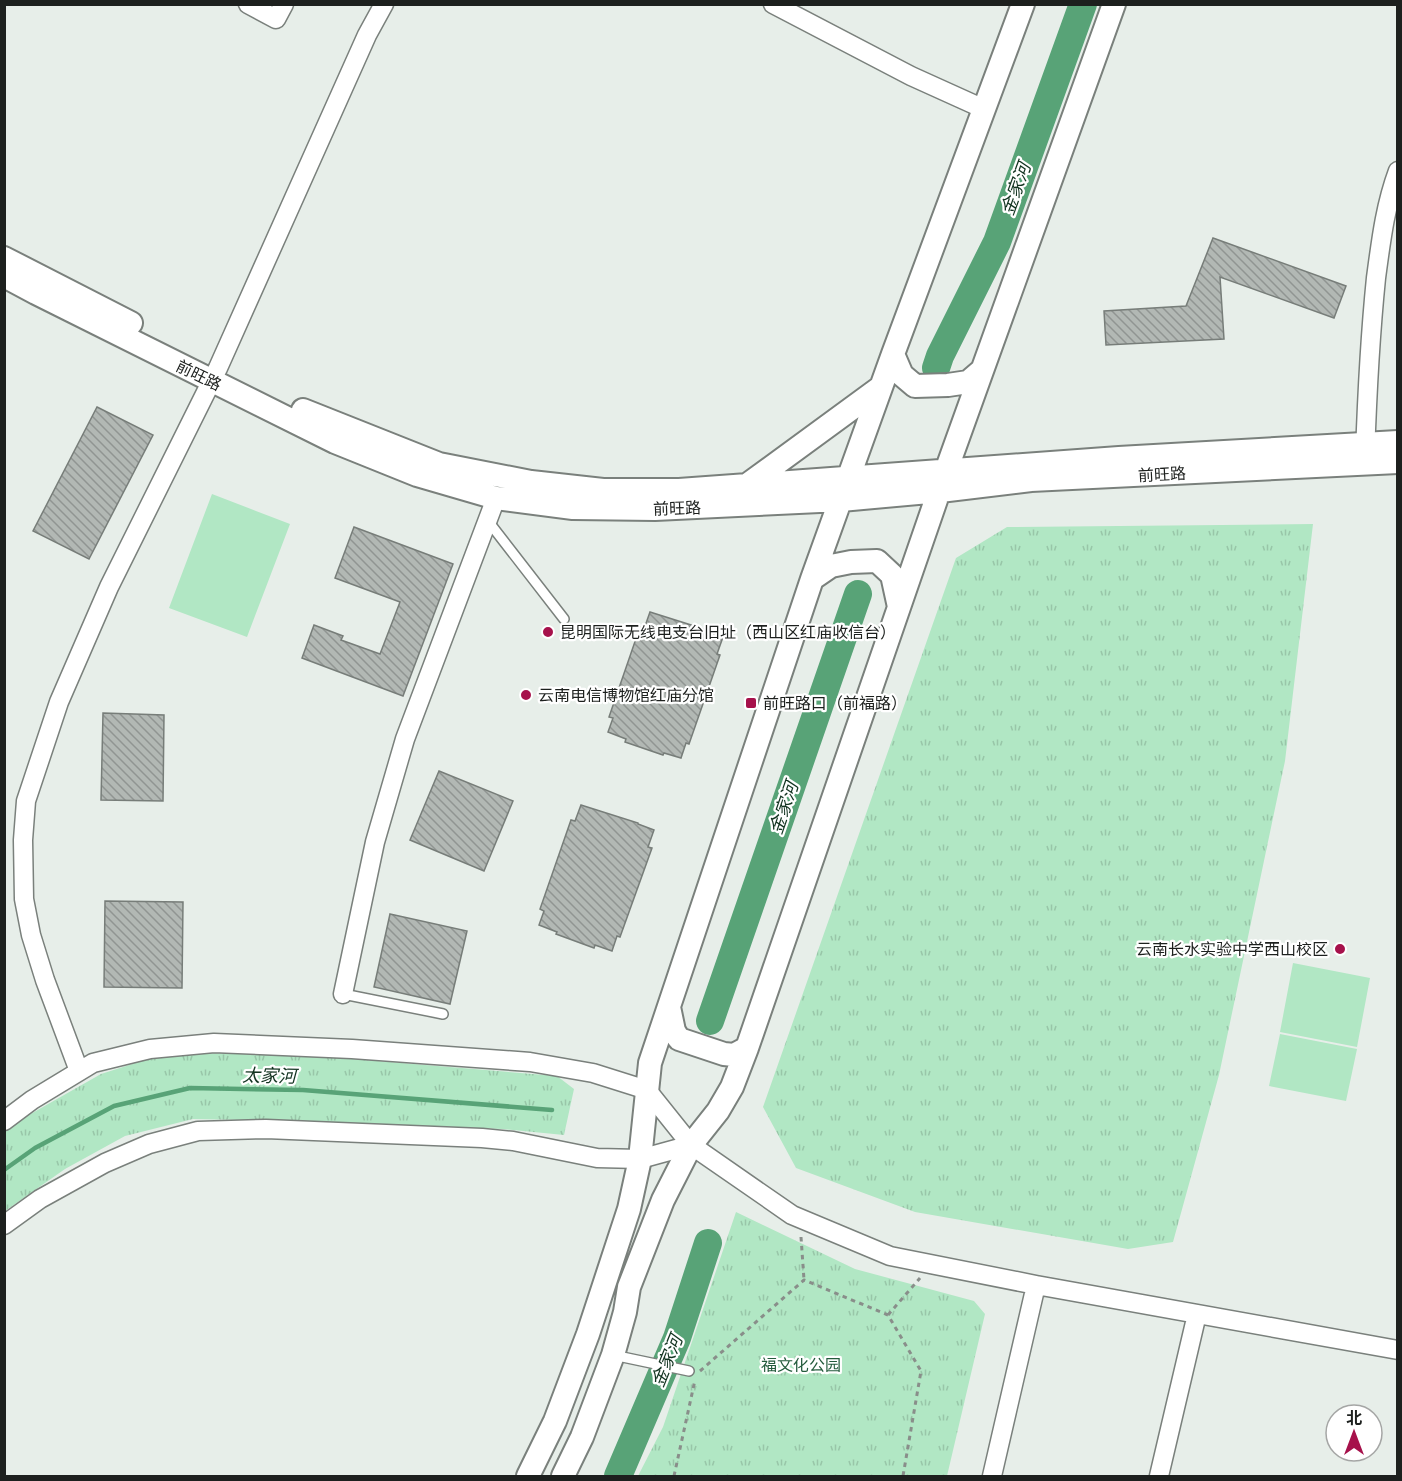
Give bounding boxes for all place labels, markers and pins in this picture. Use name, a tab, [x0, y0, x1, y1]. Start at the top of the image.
place label: 昆明国际无线电支台旧址（西山区红庙收信台）	[560, 623, 896, 642]
marker: 昆明国际无线电支台旧址（西山区红庙收信台）	[541, 625, 555, 639]
place label: 云南电信博物馆红庙分馆	[538, 686, 714, 705]
marker: 云南电信博物馆红庙分馆	[519, 688, 533, 702]
place label: 前旺路口（前福路）	[763, 694, 907, 713]
marker: 前旺路口（前福路）	[744, 696, 758, 710]
place label: 云南长水实验中学西山校区	[1136, 940, 1328, 959]
marker: 云南长水实验中学西山校区	[1333, 942, 1347, 956]

